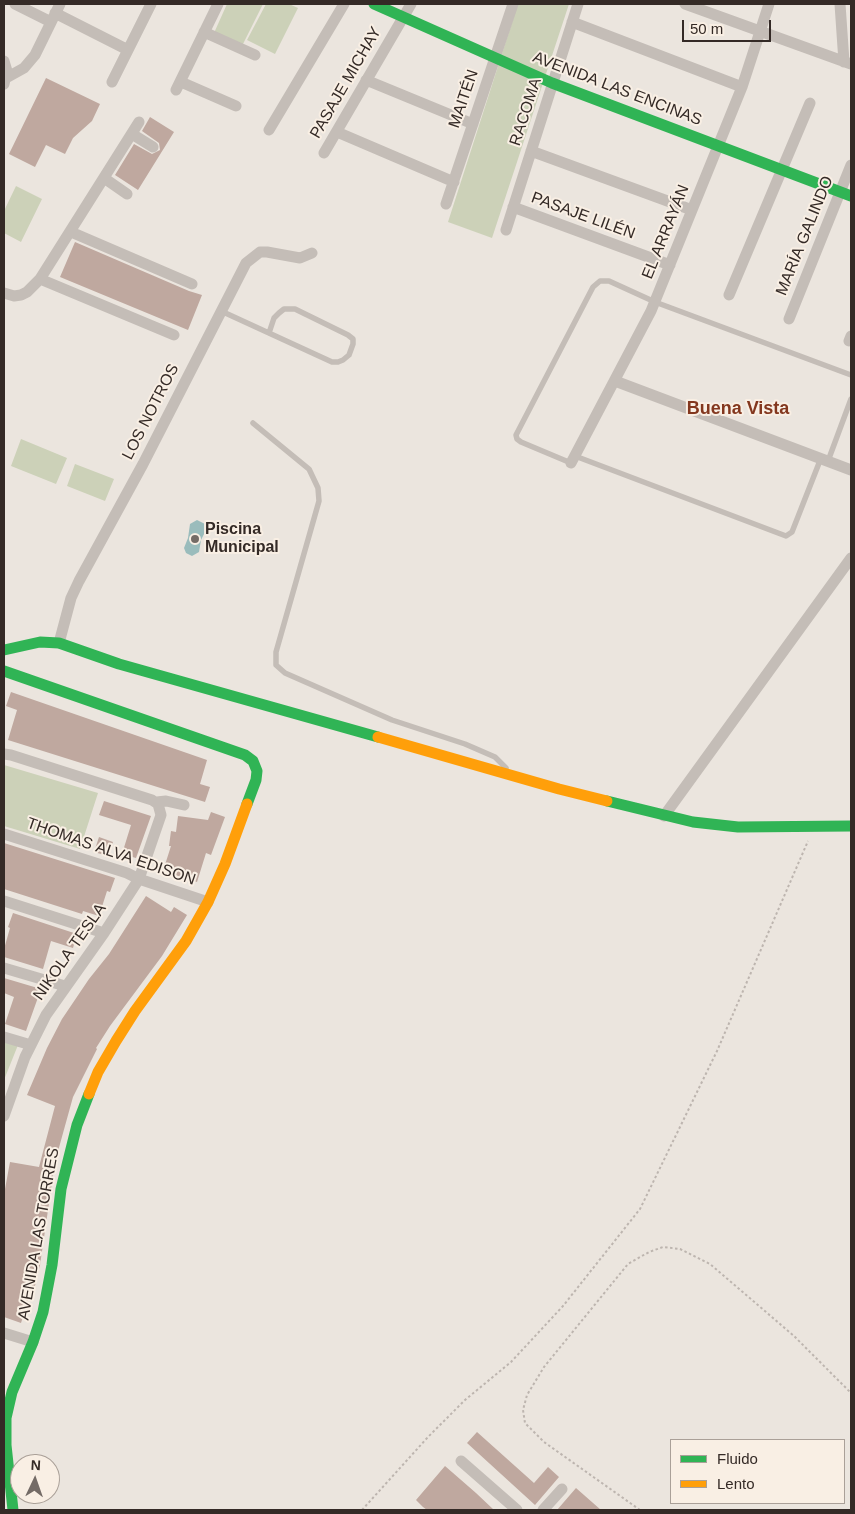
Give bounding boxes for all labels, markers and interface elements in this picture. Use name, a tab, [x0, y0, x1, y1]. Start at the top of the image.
scale bar	[685, 10, 774, 42]
text: 50 m	[690, 20, 723, 37]
street label: PASAJE MICHAY	[306, 24, 386, 142]
street label: AVENIDA LAS ENCINAS	[530, 48, 704, 130]
street label: MAITÉN	[445, 67, 483, 131]
street label: RACOMA	[506, 76, 546, 148]
street label: MARÍA GALINDO	[772, 173, 838, 299]
street label: EL ARRAYÁN	[638, 182, 694, 282]
street label: PASAJE LILÉN	[528, 188, 638, 244]
street label: LOS NOTROS	[119, 361, 183, 463]
district label: Buena Vista	[687, 398, 789, 420]
place label: Piscina Municipal	[205, 520, 279, 558]
marker: Piscina Municipal	[189, 533, 201, 545]
street label: THOMAS ALVA EDISON	[24, 814, 198, 890]
street label: NIKOLA TESLA	[29, 900, 111, 1004]
street label: AVENIDA LAS TORRES	[14, 1146, 64, 1322]
legend	[670, 1439, 845, 1504]
text: Fluido	[717, 1450, 758, 1467]
north arrow	[10, 1454, 60, 1504]
text: N	[30, 1457, 41, 1473]
text: Lento	[717, 1475, 755, 1492]

